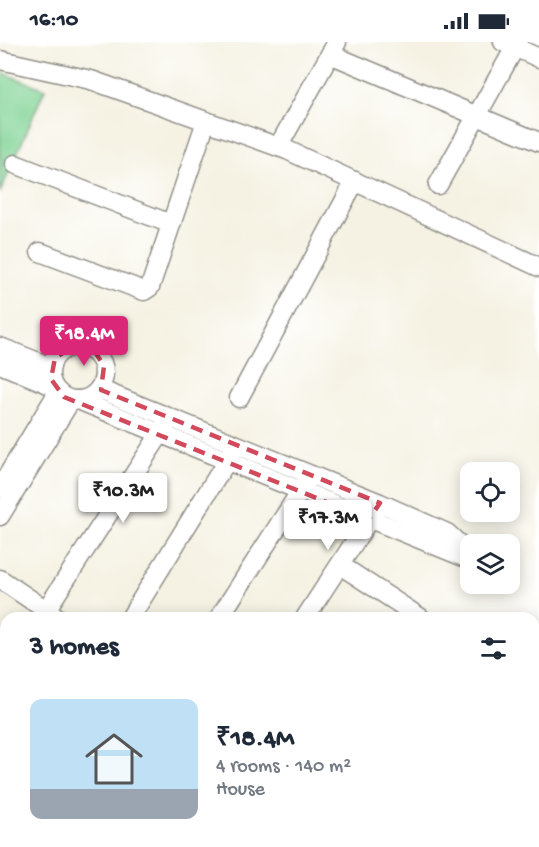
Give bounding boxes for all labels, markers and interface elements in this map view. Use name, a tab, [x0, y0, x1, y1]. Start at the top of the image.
text: 16:10	[30, 8, 78, 34]
pin: ₹18.4M	[35, 316, 133, 367]
text: ₹18.4M	[54, 324, 114, 347]
map controls	[460, 462, 520, 594]
button: locate	[460, 462, 520, 522]
pin: ₹10.3M	[74, 473, 172, 524]
text: ₹10.3M	[92, 481, 154, 504]
pin: ₹17.3M	[279, 500, 377, 551]
text: ₹17.3M	[298, 508, 358, 531]
button: layers	[460, 534, 520, 594]
icon: filters	[477, 632, 510, 665]
text: 3 homes	[30, 633, 119, 664]
icon: home	[78, 723, 150, 795]
text: ₹18.4M	[216, 725, 294, 756]
text: 4 rooms · 140 m²	[216, 756, 351, 779]
text: House	[216, 779, 265, 802]

